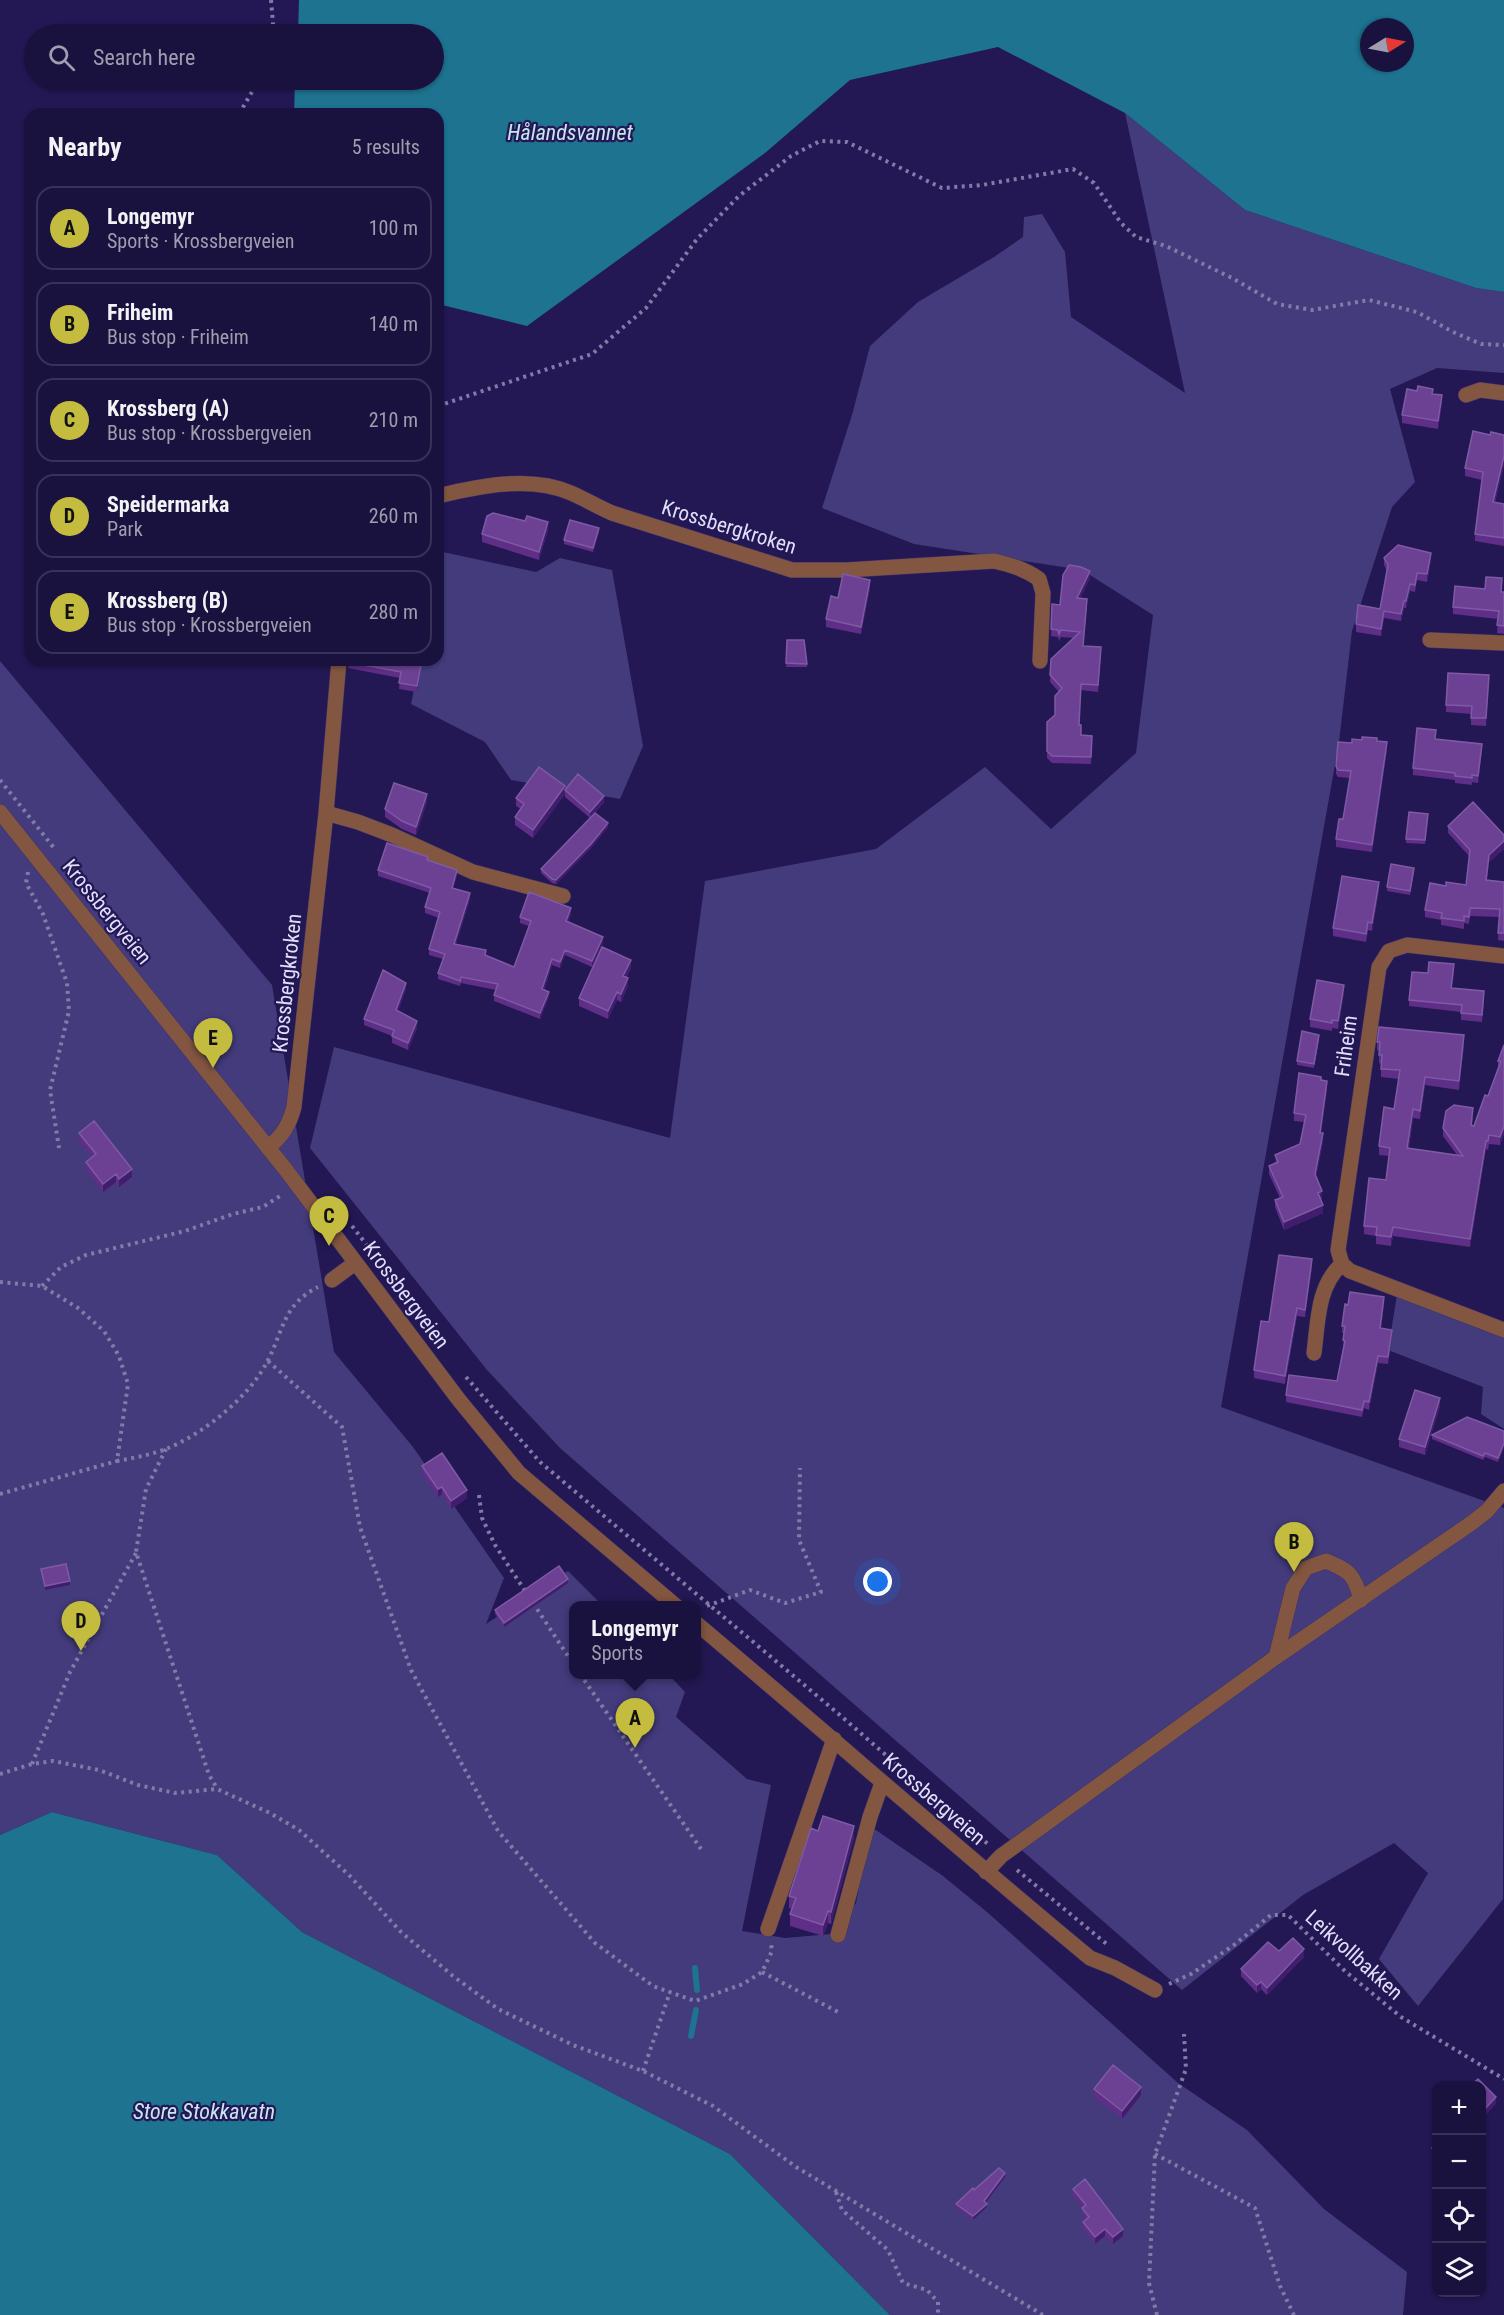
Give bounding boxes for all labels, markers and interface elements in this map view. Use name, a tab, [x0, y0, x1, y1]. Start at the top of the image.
north arrow	[1360, 18, 1414, 72]
search box	[24, 24, 444, 90]
icon: search	[45, 41, 78, 74]
text: Search here	[93, 45, 195, 70]
water label: Hålandsvannet	[507, 120, 633, 145]
text: Nearby	[48, 132, 122, 162]
text: 5 results	[352, 135, 420, 159]
text: Longemyr	[107, 204, 194, 229]
text: A	[64, 216, 75, 240]
text: 100 m	[369, 216, 418, 240]
text: Sports · Krossbergveien	[107, 229, 295, 253]
text: Friheim	[107, 300, 173, 325]
text: B	[64, 312, 75, 336]
text: 140 m	[369, 312, 418, 336]
text: Bus stop · Friheim	[107, 325, 249, 349]
text: Krossberg (A)	[107, 396, 229, 421]
text: C	[64, 408, 75, 432]
text: 210 m	[369, 408, 418, 432]
text: Bus stop · Krossbergveien	[107, 421, 312, 445]
text: Speidermarka	[107, 492, 229, 517]
street label: Krossbergkroken	[659, 495, 799, 559]
text: D	[64, 504, 75, 528]
text: 260 m	[369, 504, 418, 528]
text: Park	[107, 517, 143, 541]
text: Krossberg (B)	[107, 588, 228, 613]
text: E	[65, 600, 74, 624]
text: 280 m	[369, 600, 418, 624]
text: Bus stop · Krossbergveien	[107, 613, 312, 637]
street label: Krossbergveien	[58, 855, 156, 969]
street label: Krossbergkroken	[268, 912, 306, 1054]
street label: Friheim	[1330, 1014, 1362, 1078]
pin: E	[194, 1018, 232, 1068]
pin: C	[310, 1196, 348, 1246]
street label: Krossbergveien	[358, 1237, 454, 1353]
pin: B	[1274, 1522, 1314, 1572]
your location	[863, 1567, 892, 1596]
popup	[569, 1601, 701, 1679]
pin: D	[62, 1602, 100, 1651]
text: Longemyr	[591, 1616, 679, 1641]
text: Sports	[591, 1641, 643, 1665]
pin: A	[616, 1698, 654, 1748]
street label: Krossbergveien	[878, 1748, 990, 1850]
street label: Leikvollbakken	[1301, 1905, 1407, 2005]
map controls	[1432, 2081, 1486, 2297]
button: +	[1432, 2081, 1486, 2135]
water label: Store Stokkavatn	[133, 2099, 275, 2124]
button: −	[1432, 2135, 1486, 2189]
button: locate	[1432, 2189, 1486, 2243]
button: layers	[1432, 2243, 1486, 2297]

